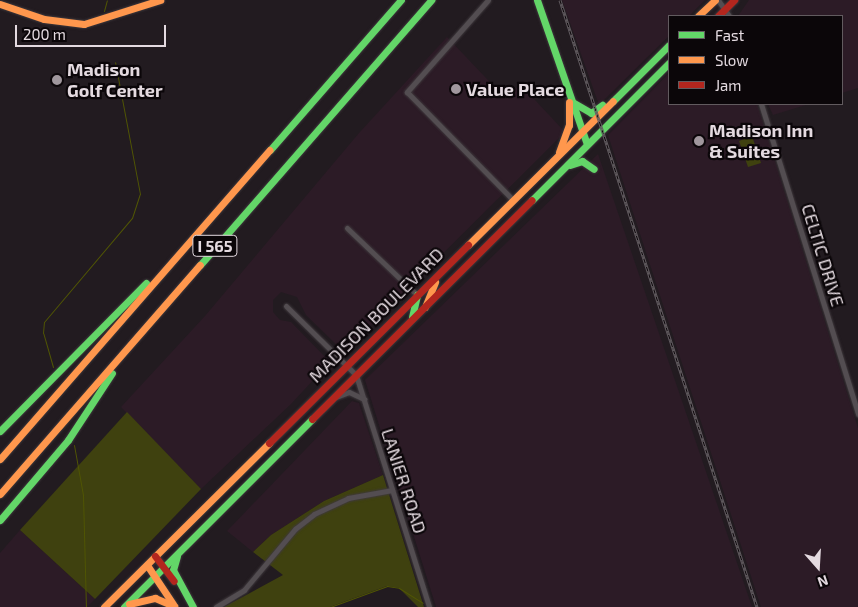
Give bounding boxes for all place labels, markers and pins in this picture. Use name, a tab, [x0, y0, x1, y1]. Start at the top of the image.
place label: Madison Golf Center	[67, 59, 163, 102]
marker: Madison Golf Center	[51, 74, 63, 86]
place label: Value Place	[466, 78, 564, 100]
marker: Value Place	[450, 83, 462, 95]
place label: Madison Inn & Suites	[709, 120, 813, 162]
marker: Madison Inn & Suites	[693, 135, 705, 147]

